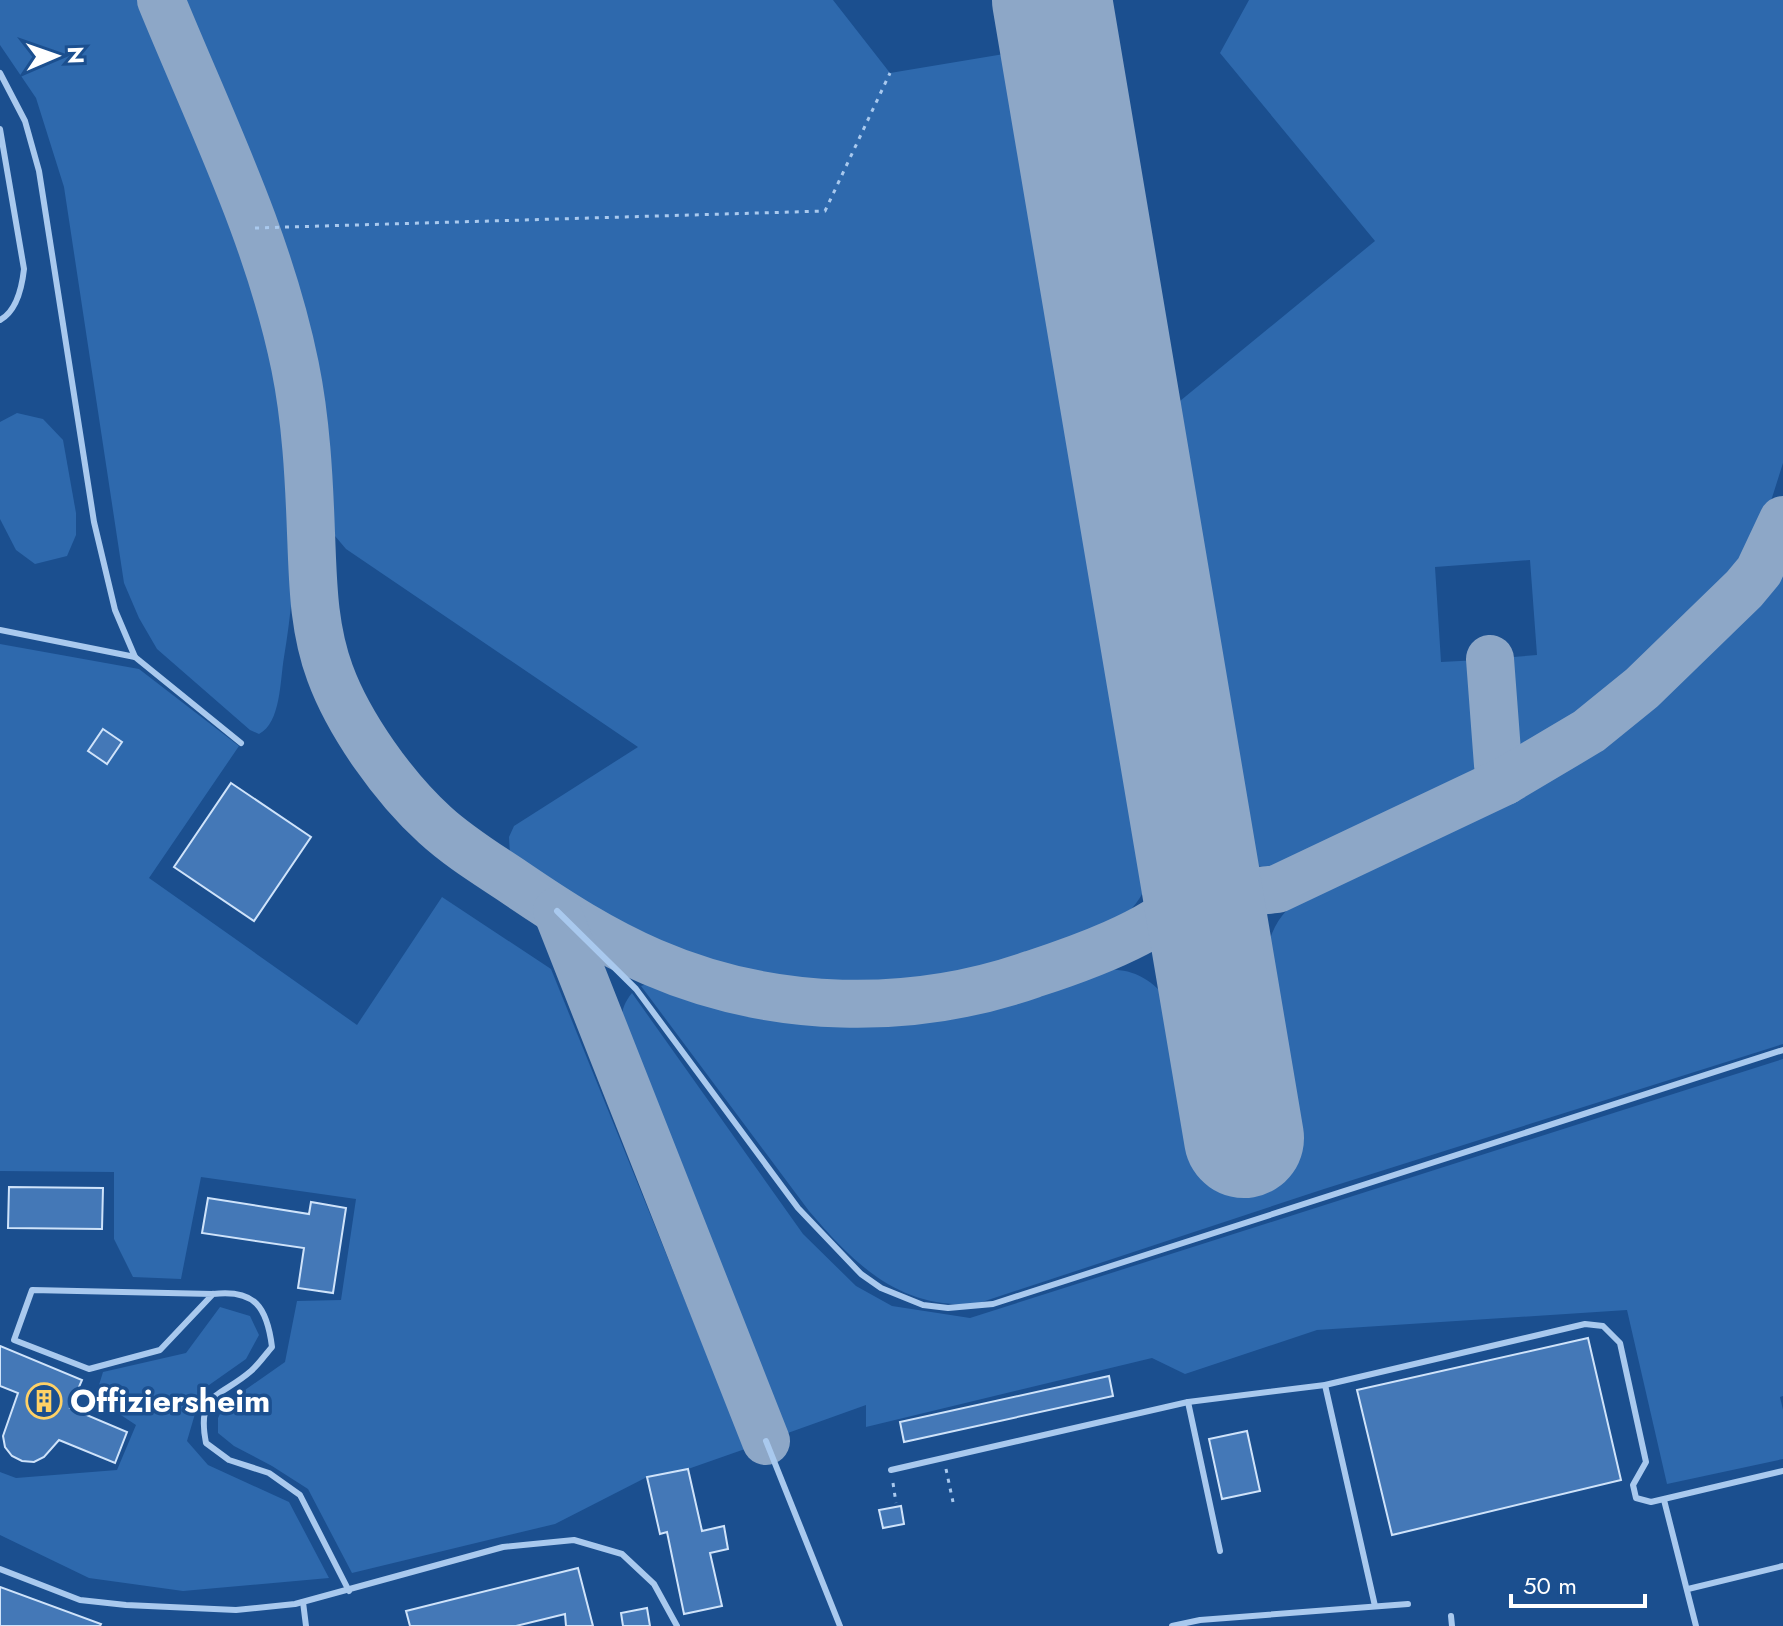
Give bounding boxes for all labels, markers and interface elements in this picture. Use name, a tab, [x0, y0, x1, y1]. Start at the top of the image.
north arrow	[16, 16, 96, 96]
text: N	[60, 46, 92, 65]
place label: Offiziersheim	[70, 1378, 270, 1424]
building icon: Offiziersheim	[25, 1382, 63, 1420]
scale bar	[1511, 1558, 1645, 1608]
text: 50 m	[1523, 1568, 1577, 1603]

